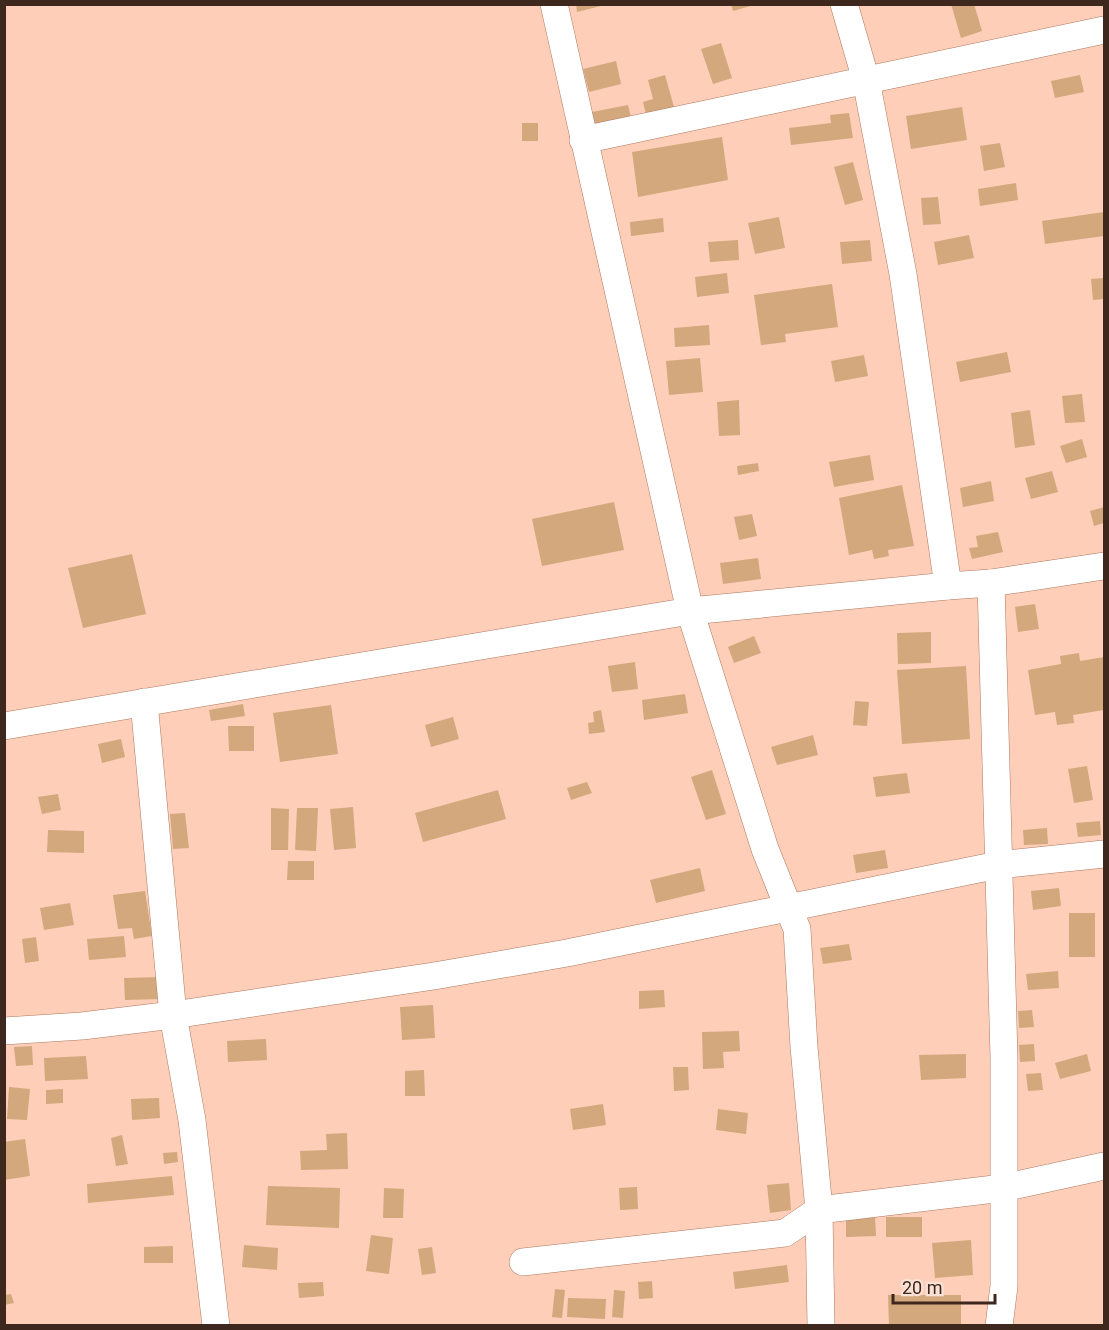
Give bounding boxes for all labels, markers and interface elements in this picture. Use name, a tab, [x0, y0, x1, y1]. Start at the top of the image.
scale bar	[893, 1267, 995, 1305]
text: 20 m	[902, 1277, 942, 1298]

